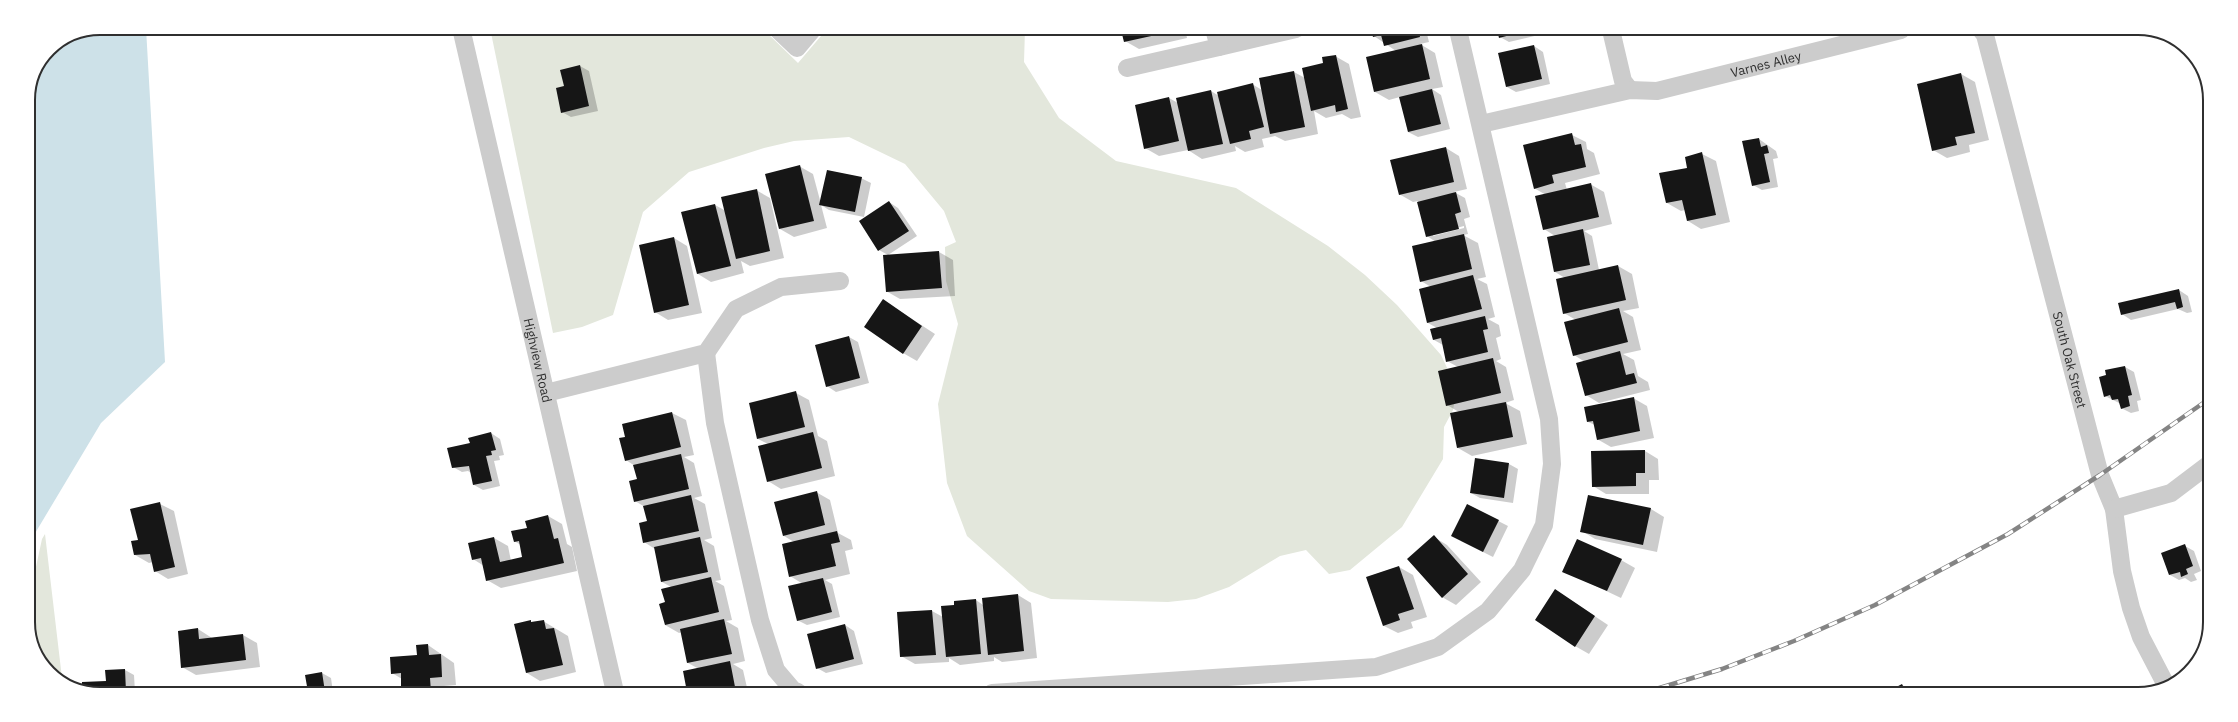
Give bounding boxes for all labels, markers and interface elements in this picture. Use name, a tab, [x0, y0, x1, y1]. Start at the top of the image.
street label: Varnes Alley	[1729, 47, 1803, 81]
street label: South Oak Street	[2049, 310, 2091, 410]
street label: Highview Road	[520, 316, 556, 404]

